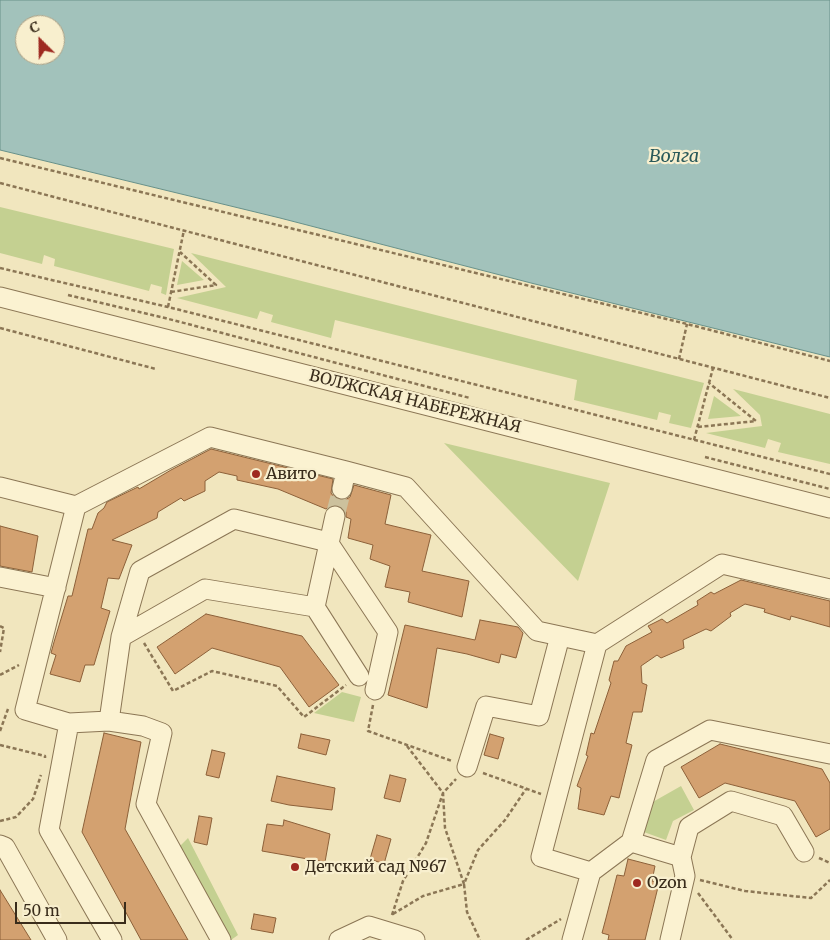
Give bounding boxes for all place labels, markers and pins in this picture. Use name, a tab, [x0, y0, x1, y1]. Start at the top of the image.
place label: Авито	[266, 464, 317, 484]
marker: Авито	[250, 468, 262, 480]
place label: Детский сад №67	[305, 857, 447, 877]
marker: Детский сад №67	[289, 861, 301, 873]
place label: Ozon	[647, 873, 687, 893]
marker: Ozon	[631, 877, 643, 889]

